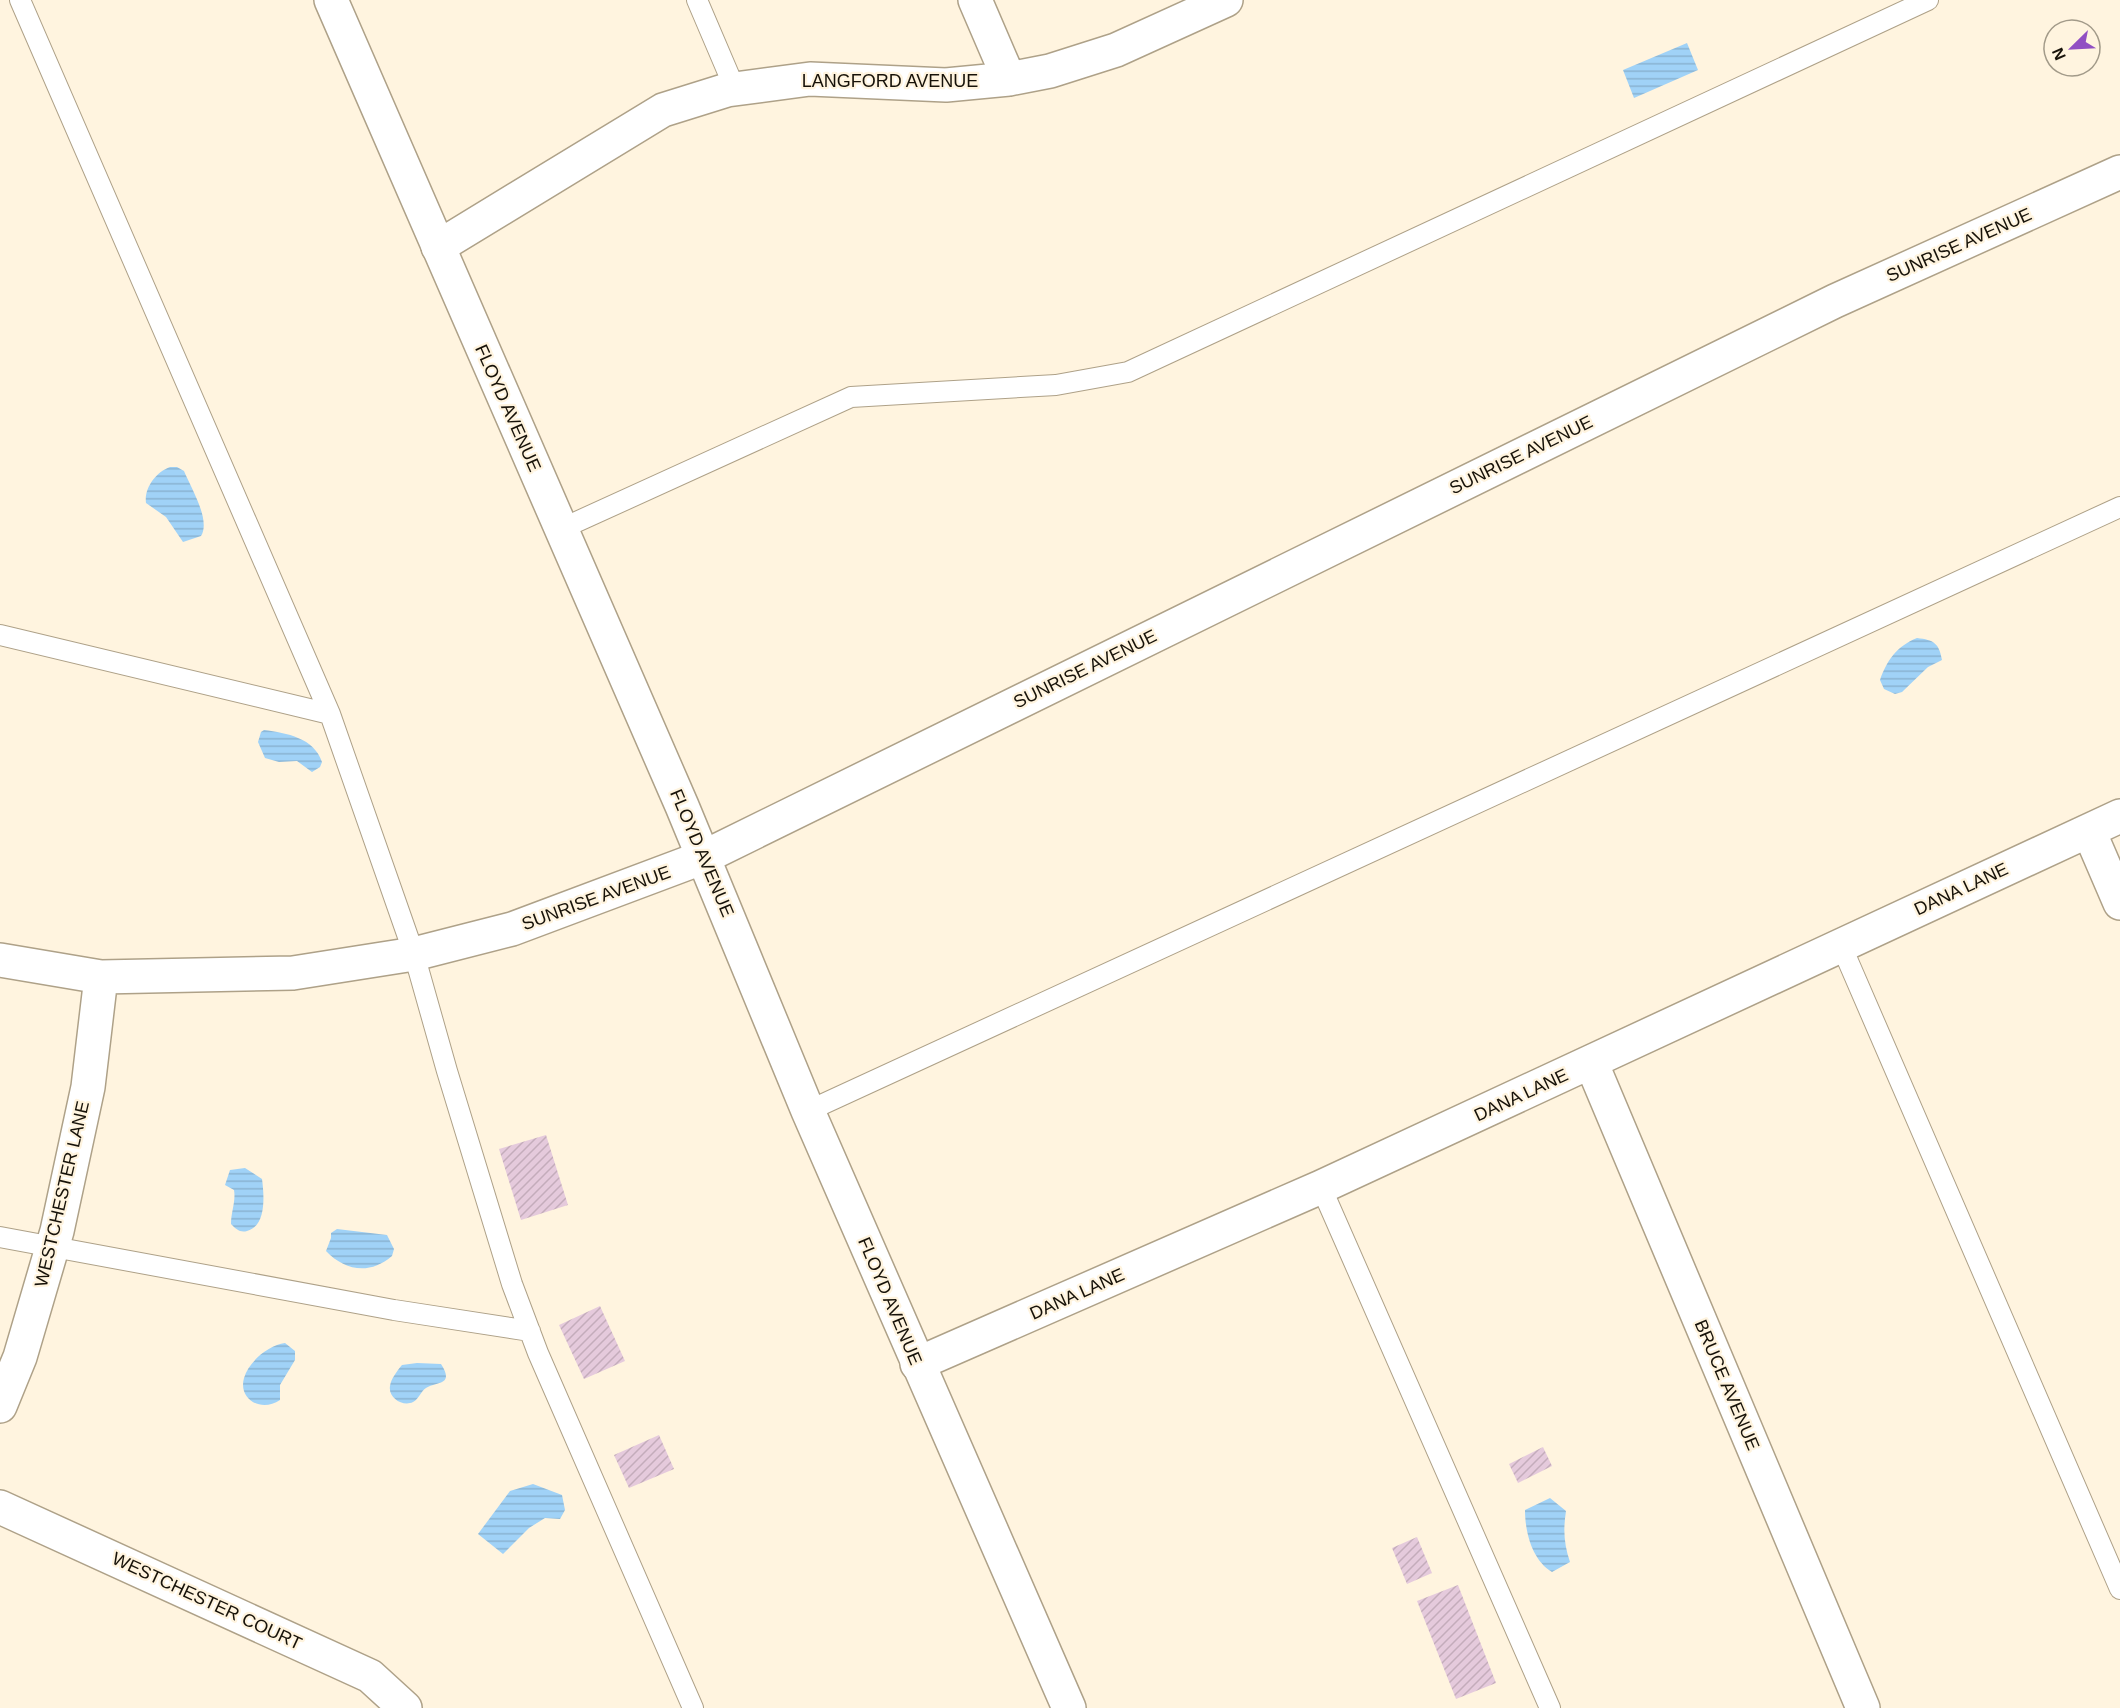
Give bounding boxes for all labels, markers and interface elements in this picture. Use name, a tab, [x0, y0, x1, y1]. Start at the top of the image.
north arrow	[2042, 18, 2102, 78]
text: N	[2049, 45, 2069, 63]
street label: LANGFORD AVENUE	[802, 71, 978, 91]
street label: SUNRISE AVENUE	[1883, 204, 2035, 286]
street label: FLOYD AVENUE	[471, 341, 545, 475]
street label: SUNRISE AVENUE	[1446, 412, 1596, 498]
street label: SUNRISE AVENUE	[1010, 626, 1160, 712]
street label: FLOYD AVENUE	[666, 786, 738, 920]
street label: DANA LANE	[1911, 859, 2011, 919]
street label: SUNRISE AVENUE	[519, 862, 673, 934]
street label: DANA LANE	[1471, 1065, 1571, 1125]
street label: WESTCHESTER LANE	[31, 1099, 93, 1289]
street label: FLOYD AVENUE	[854, 1234, 926, 1368]
street label: DANA LANE	[1027, 1264, 1127, 1324]
street label: BRUCE AVENUE	[1691, 1317, 1763, 1453]
street label: WESTCHESTER COURT	[109, 1548, 305, 1654]

